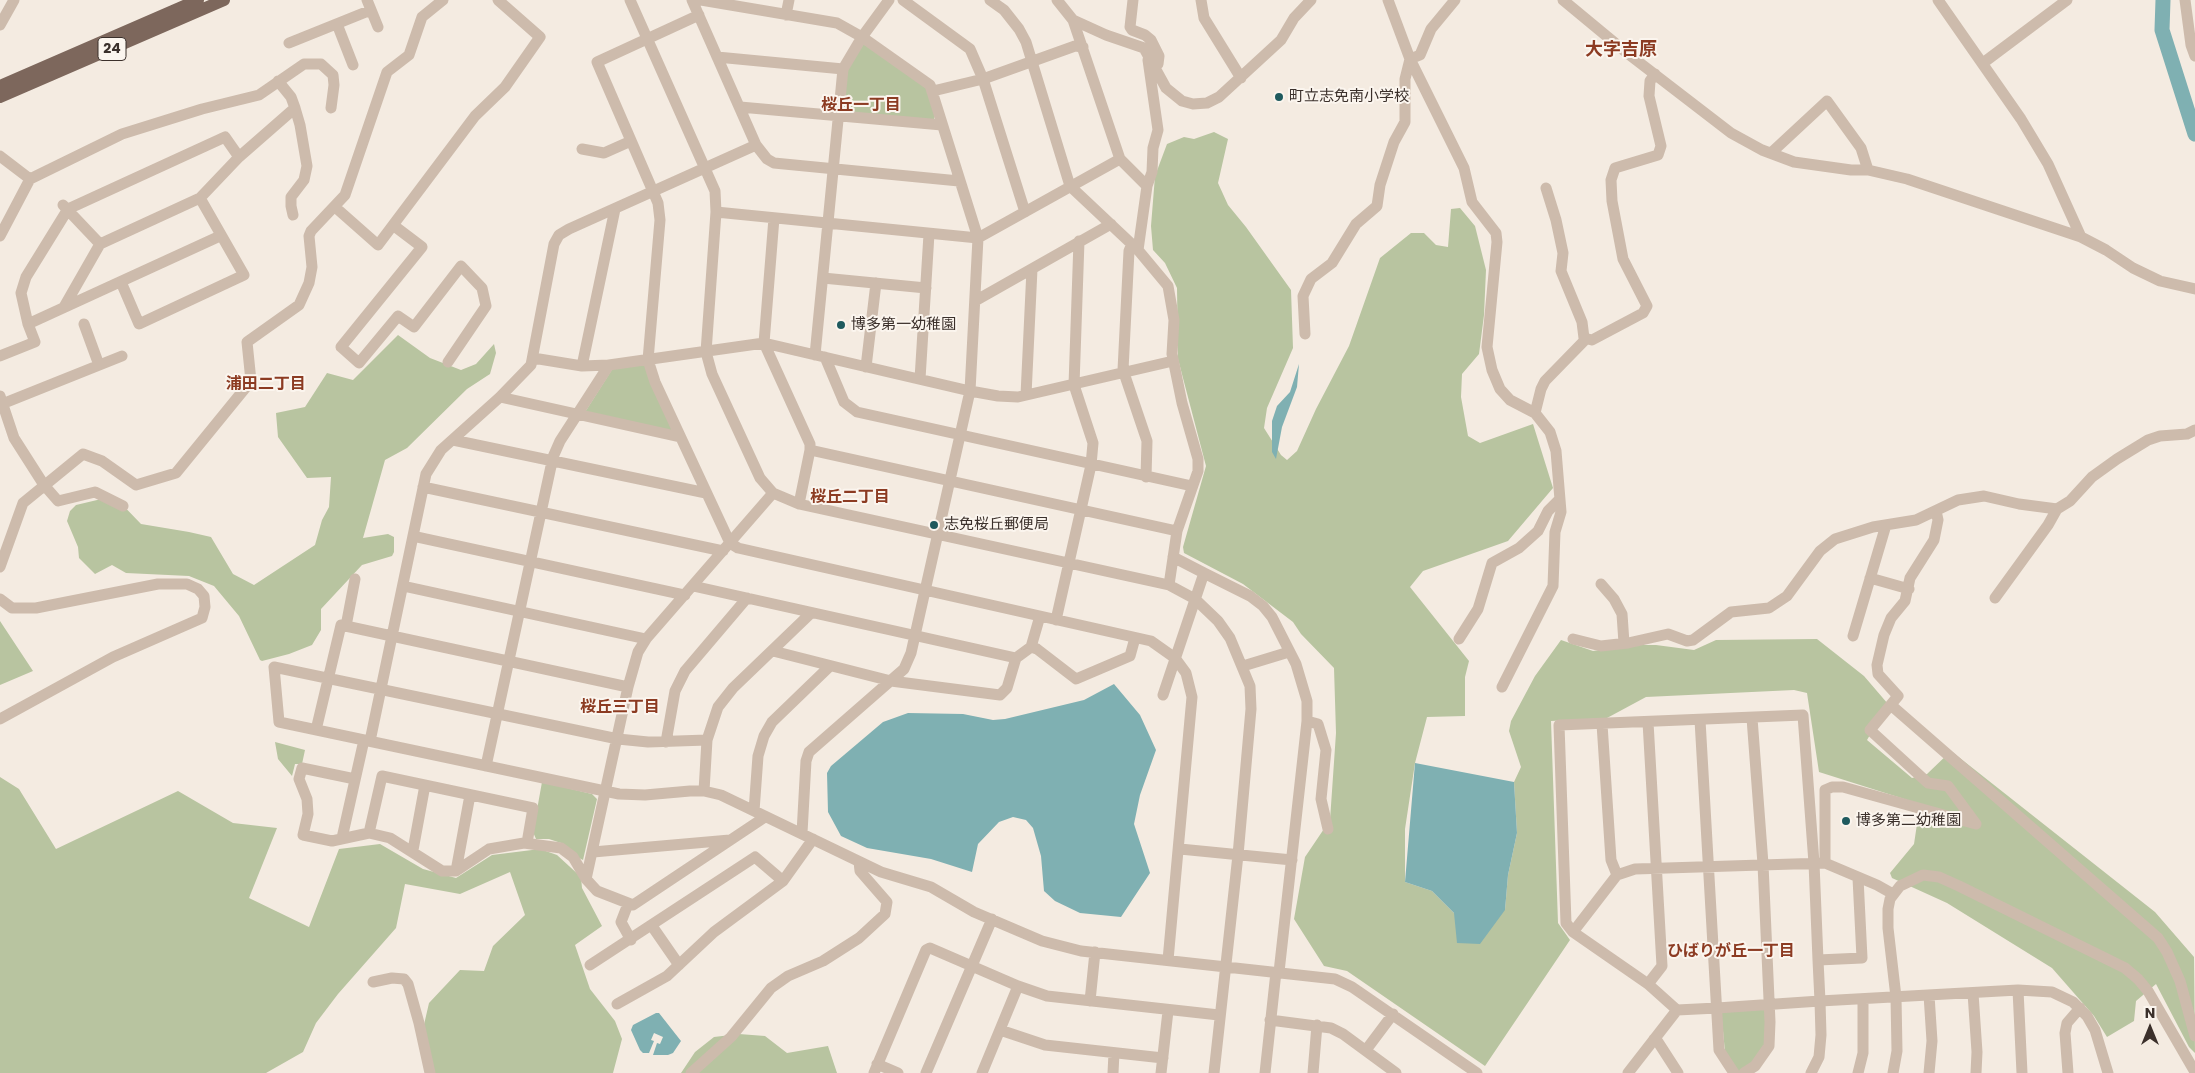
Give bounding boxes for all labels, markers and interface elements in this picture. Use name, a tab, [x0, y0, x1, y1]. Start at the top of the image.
road number: 24	[98, 38, 126, 61]
district label: 大字吉原	[1585, 39, 1657, 61]
place label: 町立志免南小学校	[1289, 88, 1409, 106]
marker: 町立志免南小学校	[1273, 91, 1285, 103]
district label: 桜丘一丁目	[821, 96, 901, 116]
place label: 博多第一幼稚園	[851, 316, 956, 334]
marker: 博多第一幼稚園	[835, 319, 847, 331]
district label: 浦田二丁目	[226, 375, 306, 395]
district label: 桜丘二丁目	[810, 488, 890, 508]
place label: 志免桜丘郵便局	[944, 516, 1049, 534]
marker: 志免桜丘郵便局	[928, 519, 940, 531]
district label: 桜丘三丁目	[580, 698, 660, 718]
place label: 博多第二幼稚園	[1856, 812, 1961, 830]
marker: 博多第二幼稚園	[1840, 815, 1852, 827]
district label: ひばりが丘一丁目	[1667, 942, 1795, 962]
north arrow	[2125, 1003, 2175, 1053]
text: N	[2145, 1003, 2155, 1023]

